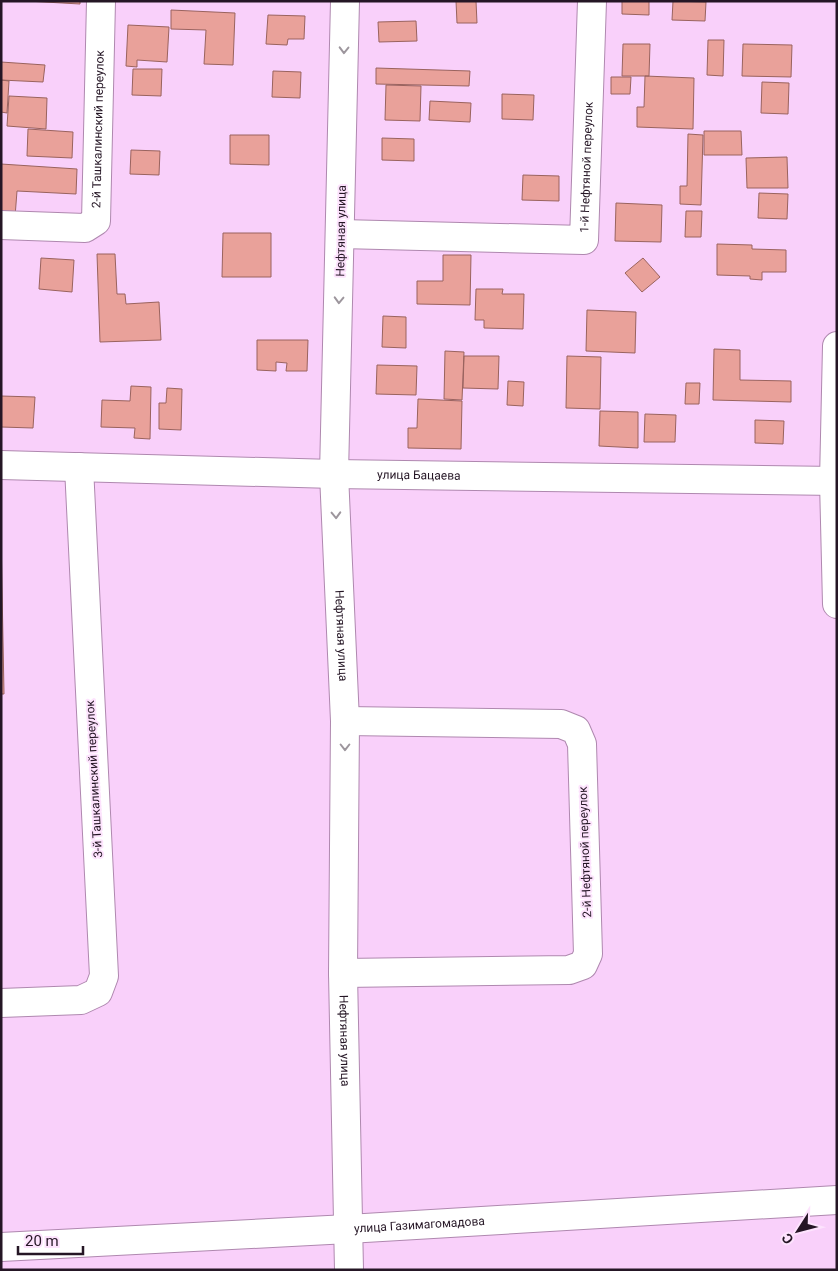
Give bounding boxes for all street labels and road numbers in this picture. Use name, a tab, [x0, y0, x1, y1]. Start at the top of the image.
street label: 2-й Ташкалинский переулок	[89, 49, 107, 208]
street label: 1-й Нефтяной переулок	[577, 101, 596, 233]
street label: Нефтяная улица	[333, 185, 349, 277]
street label: улица Бацаева	[377, 468, 461, 483]
street label: Нефтяная улица	[332, 590, 350, 682]
street label: 3-й Ташкалинский переулок	[83, 699, 105, 858]
street label: 2-й Нефтяной переулок	[576, 786, 594, 918]
street label: Нефтяная улица	[336, 995, 352, 1087]
street label: улица Газимагомадова	[354, 1214, 485, 1236]

